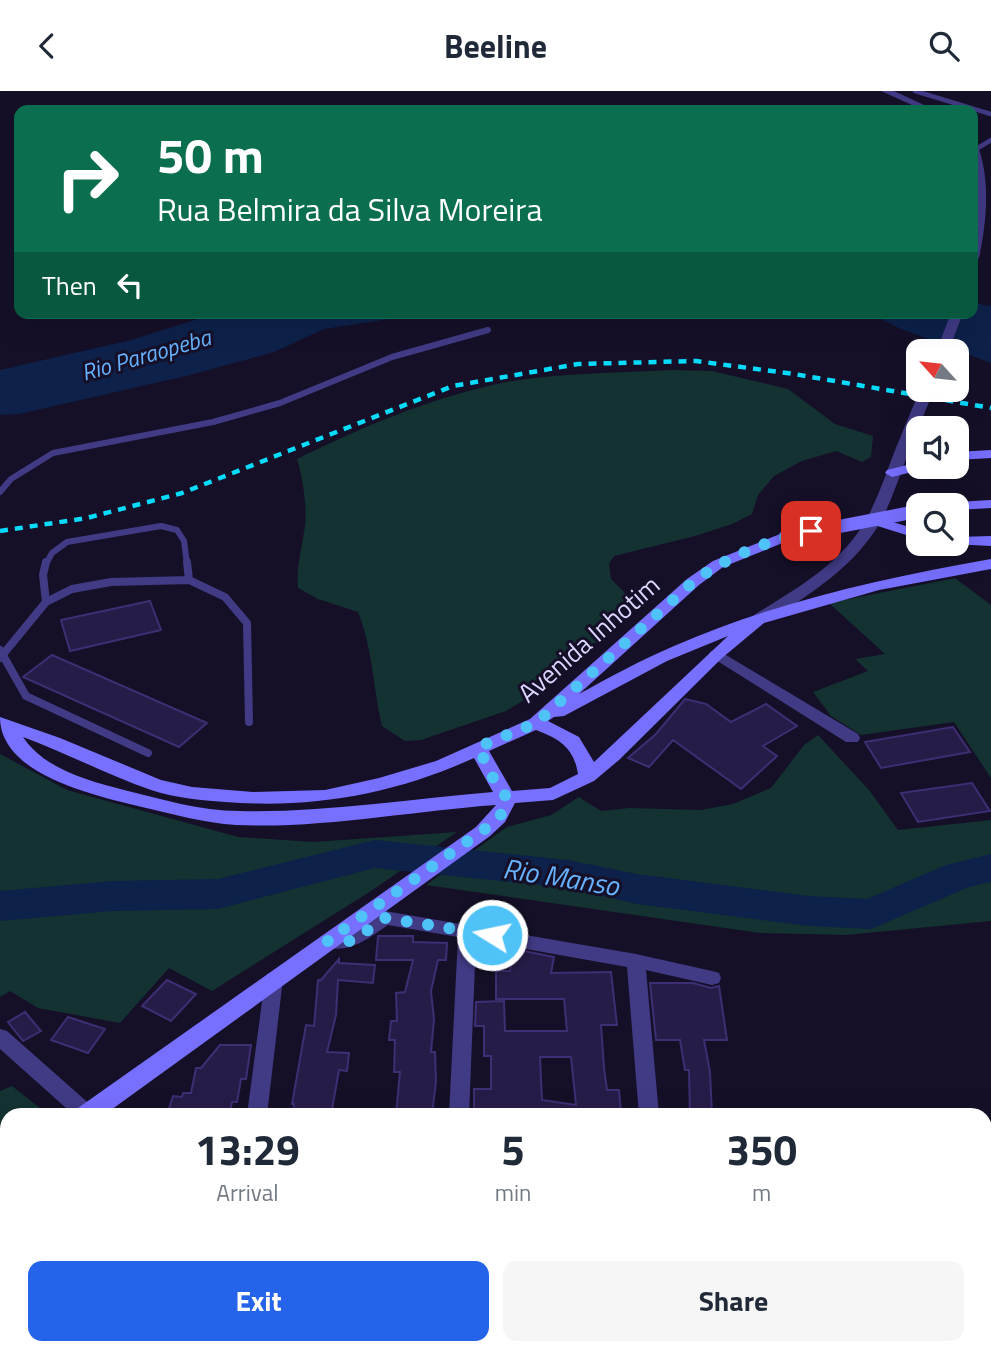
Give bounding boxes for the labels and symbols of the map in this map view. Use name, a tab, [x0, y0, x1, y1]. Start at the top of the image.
water label: Rio Paraopeba	[77, 319, 216, 390]
north arrow	[906, 339, 970, 403]
pin	[781, 501, 841, 561]
street label: Avenida Inhotim	[509, 566, 668, 711]
water label: Rio Manso	[500, 846, 623, 907]
position arrow	[455, 898, 529, 972]

